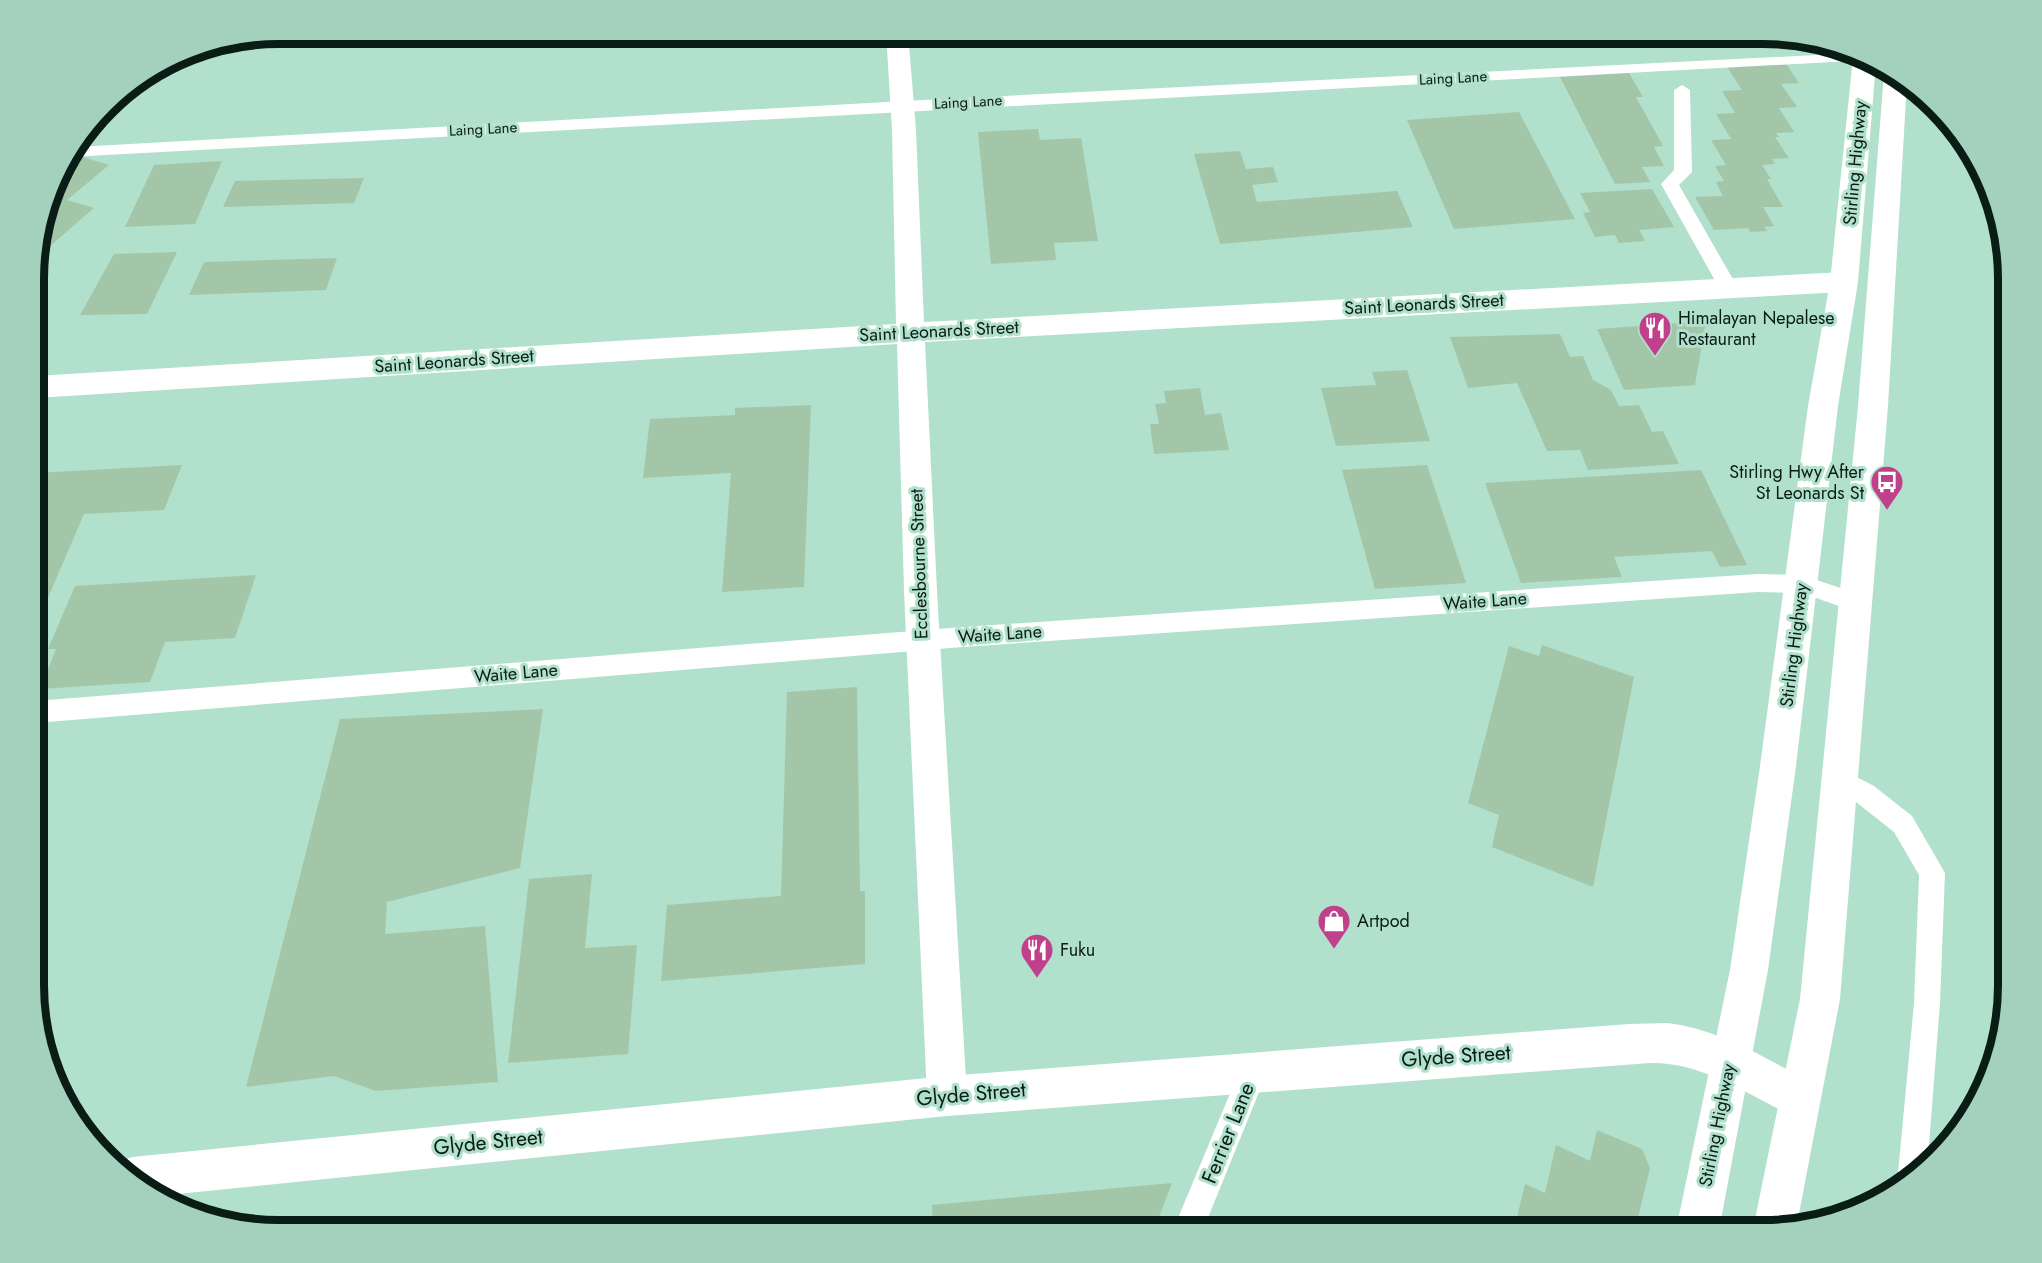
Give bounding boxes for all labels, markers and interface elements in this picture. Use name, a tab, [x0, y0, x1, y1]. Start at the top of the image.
street label: Laing Lane	[1418, 65, 1488, 91]
street label: Laing Lane	[933, 89, 1003, 115]
street label: Stirling Highway	[1837, 100, 1873, 226]
street label: Laing Lane	[448, 116, 518, 142]
street label: Saint Leonards Street	[1344, 287, 1505, 321]
place label: Himalayan Nepalese Restaurant	[1678, 305, 1834, 352]
restaurant icon: Himalayan Nepalese Restaurant	[1637, 310, 1673, 357]
street label: Saint Leonards Street	[859, 314, 1020, 348]
street label: Saint Leonards Street	[373, 342, 535, 380]
place label: Stirling Hwy After St Leonards St	[1729, 459, 1865, 506]
bus stop icon: Stirling Hwy After St Leonards St	[1869, 464, 1905, 511]
street label: Ecclesbourne Street	[903, 488, 935, 640]
street label: Stirling Highway	[1773, 581, 1815, 709]
street label: Waite Lane	[1442, 585, 1528, 617]
street label: Waite Lane	[957, 618, 1043, 650]
street label: Waite Lane	[473, 656, 559, 690]
shop icon: Artpod	[1316, 903, 1352, 950]
place label: Artpod	[1357, 908, 1410, 934]
restaurant icon: Fuku	[1019, 932, 1055, 979]
place label: Fuku	[1060, 937, 1095, 963]
street label: Glyde Street	[1400, 1037, 1512, 1075]
street label: Stirling Highway	[1692, 1061, 1742, 1189]
street label: Glyde Street	[915, 1074, 1027, 1114]
street label: Ferrier Lane	[1194, 1078, 1262, 1188]
street label: Glyde Street	[432, 1121, 544, 1163]

